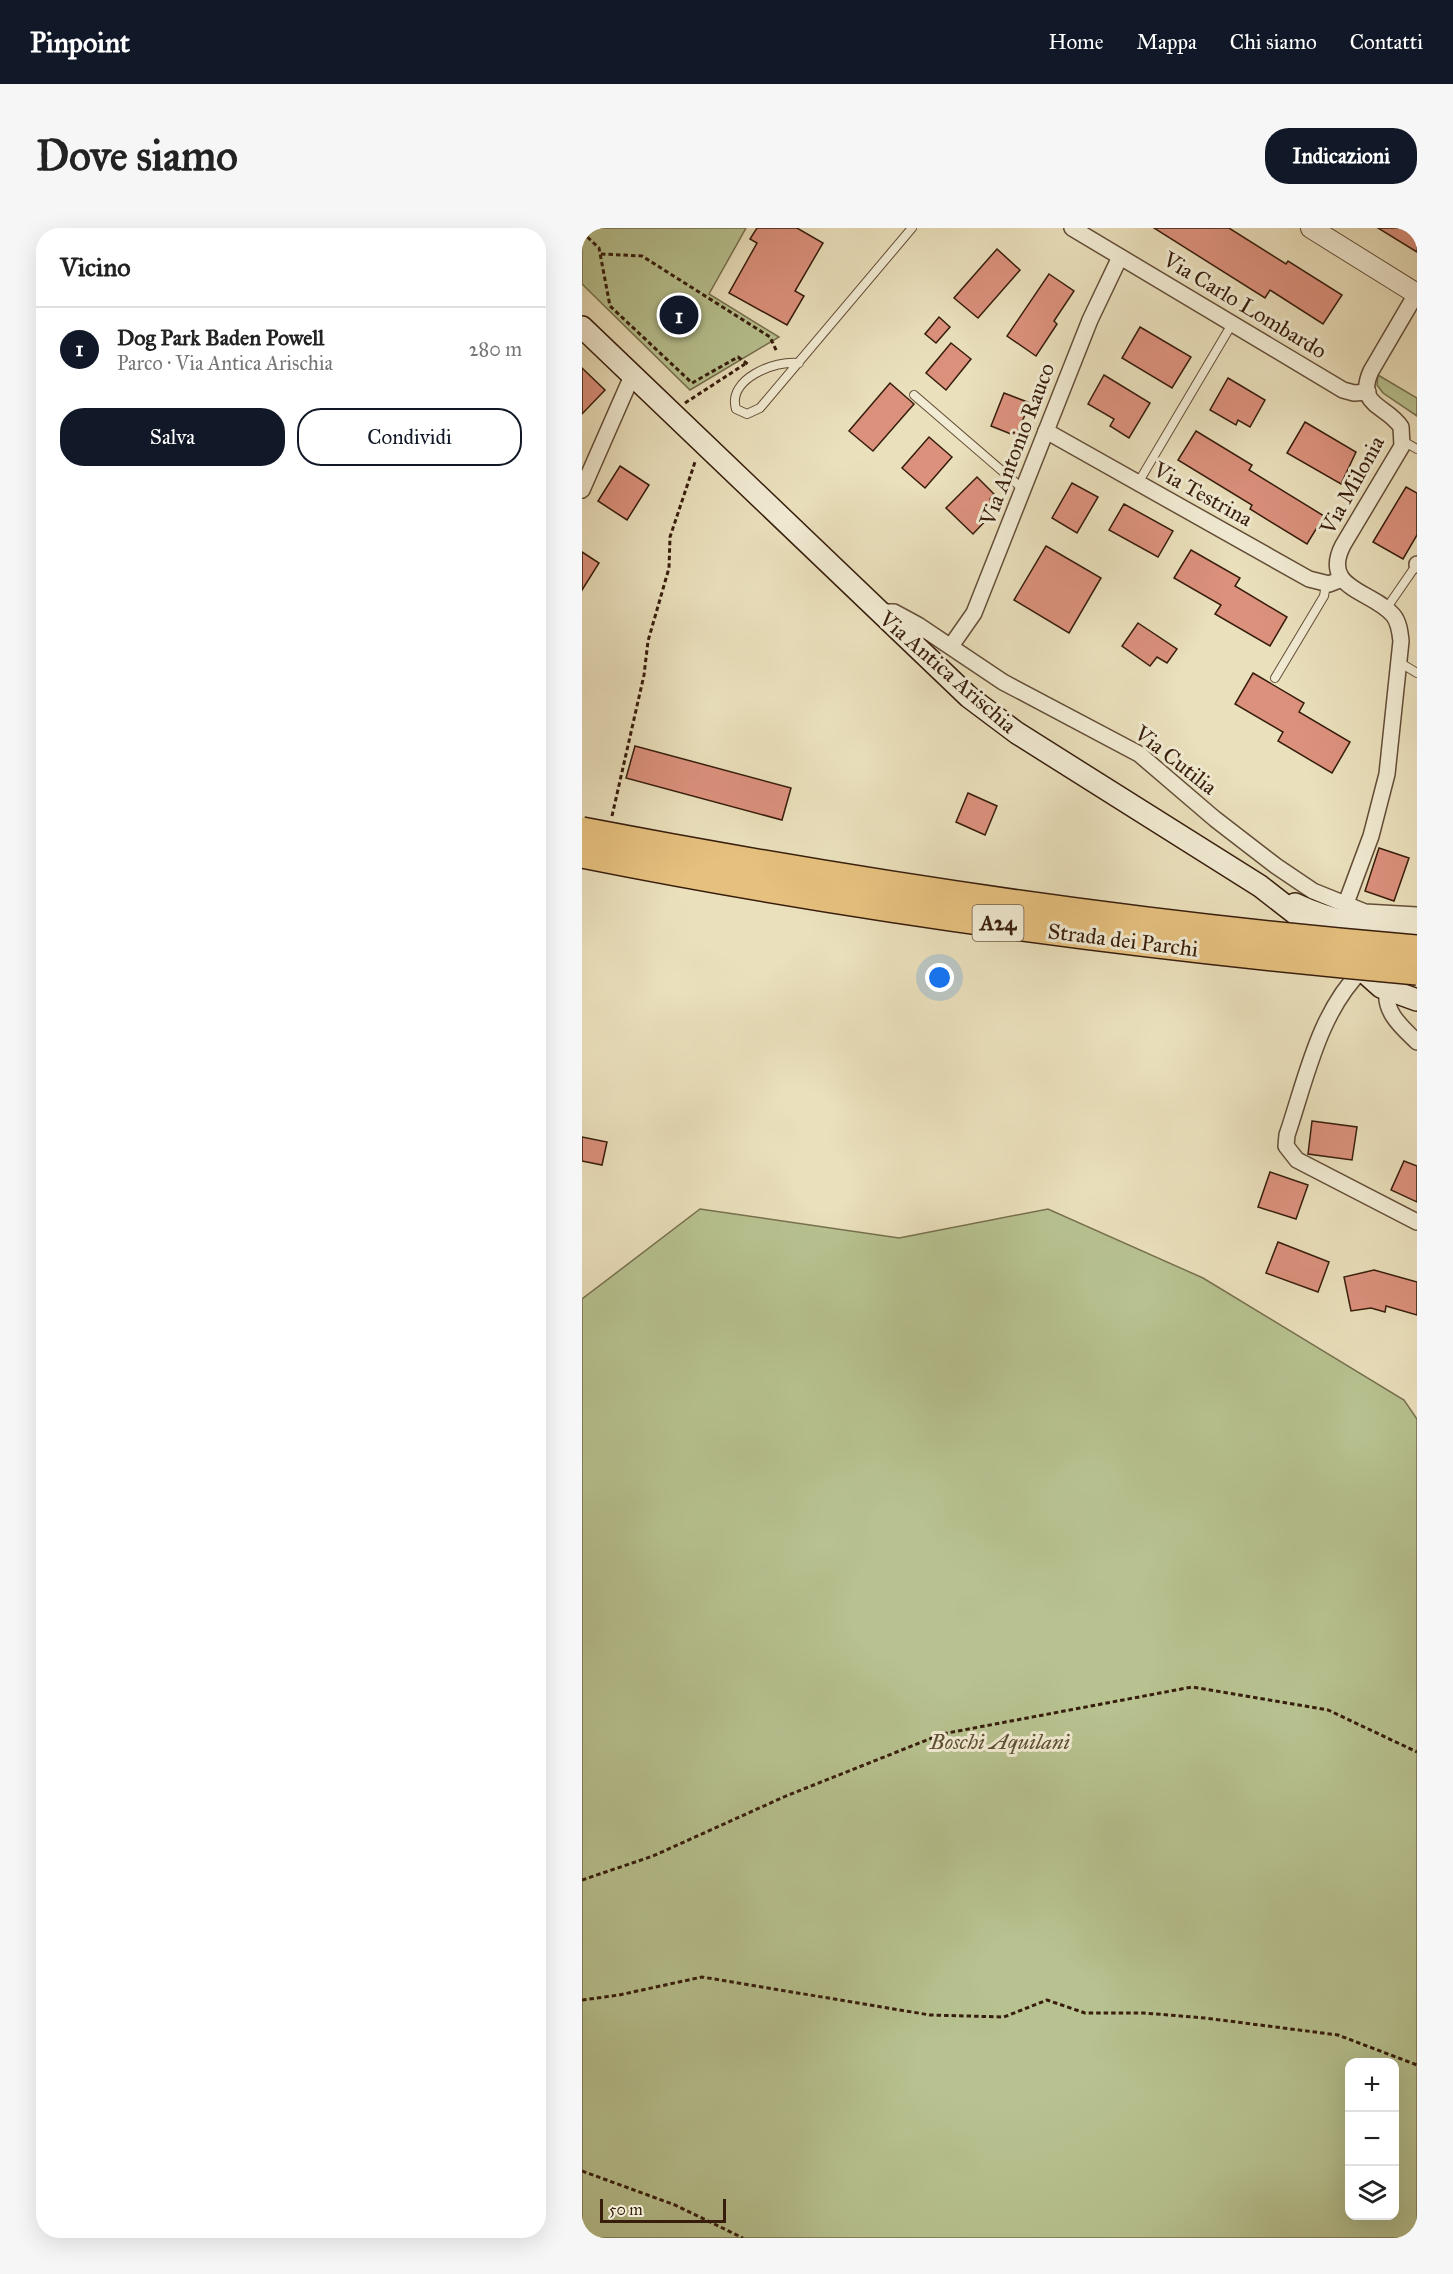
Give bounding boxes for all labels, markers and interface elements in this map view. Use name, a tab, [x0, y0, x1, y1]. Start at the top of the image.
text: Pinpoint	[30, 25, 130, 60]
text: Home	[1049, 29, 1103, 55]
text: Mappa	[1136, 29, 1197, 55]
text: Chi siamo	[1230, 29, 1317, 55]
text: Contatti	[1350, 29, 1423, 55]
button: Indicazioni	[1265, 128, 1417, 184]
text: Dove siamo	[36, 130, 238, 182]
street label: Via Carlo Lombardo	[1158, 245, 1332, 364]
text: Vicino	[60, 251, 131, 283]
pin: 1	[660, 292, 698, 338]
text: Dog Park Baden Powell	[117, 324, 324, 351]
text: 1	[76, 337, 83, 361]
text: 280 m	[469, 337, 522, 361]
text: Parco · Via Antica Arischia	[117, 351, 333, 375]
street label: Via Antonio Rauco	[973, 359, 1060, 530]
button: Salva	[60, 408, 285, 466]
button: Condividi	[297, 408, 522, 466]
street label: Via Milonia	[1313, 430, 1390, 540]
street label: Via Testrina	[1148, 455, 1258, 533]
street label: Via Antica Arischia	[873, 604, 1023, 739]
street label: Via Cutilia	[1129, 719, 1223, 801]
road number: A24	[972, 905, 1024, 941]
street label: Strada dei Parchi	[1046, 917, 1200, 963]
your location	[925, 963, 954, 992]
park label: Boschi Aquilani	[929, 1728, 1071, 1755]
map controls	[1345, 2058, 1399, 2220]
button: +	[1345, 2058, 1399, 2112]
button: −	[1345, 2112, 1399, 2166]
button: layers	[1345, 2166, 1399, 2220]
scale bar	[600, 2196, 726, 2224]
text: 50 m	[609, 2200, 643, 2219]

